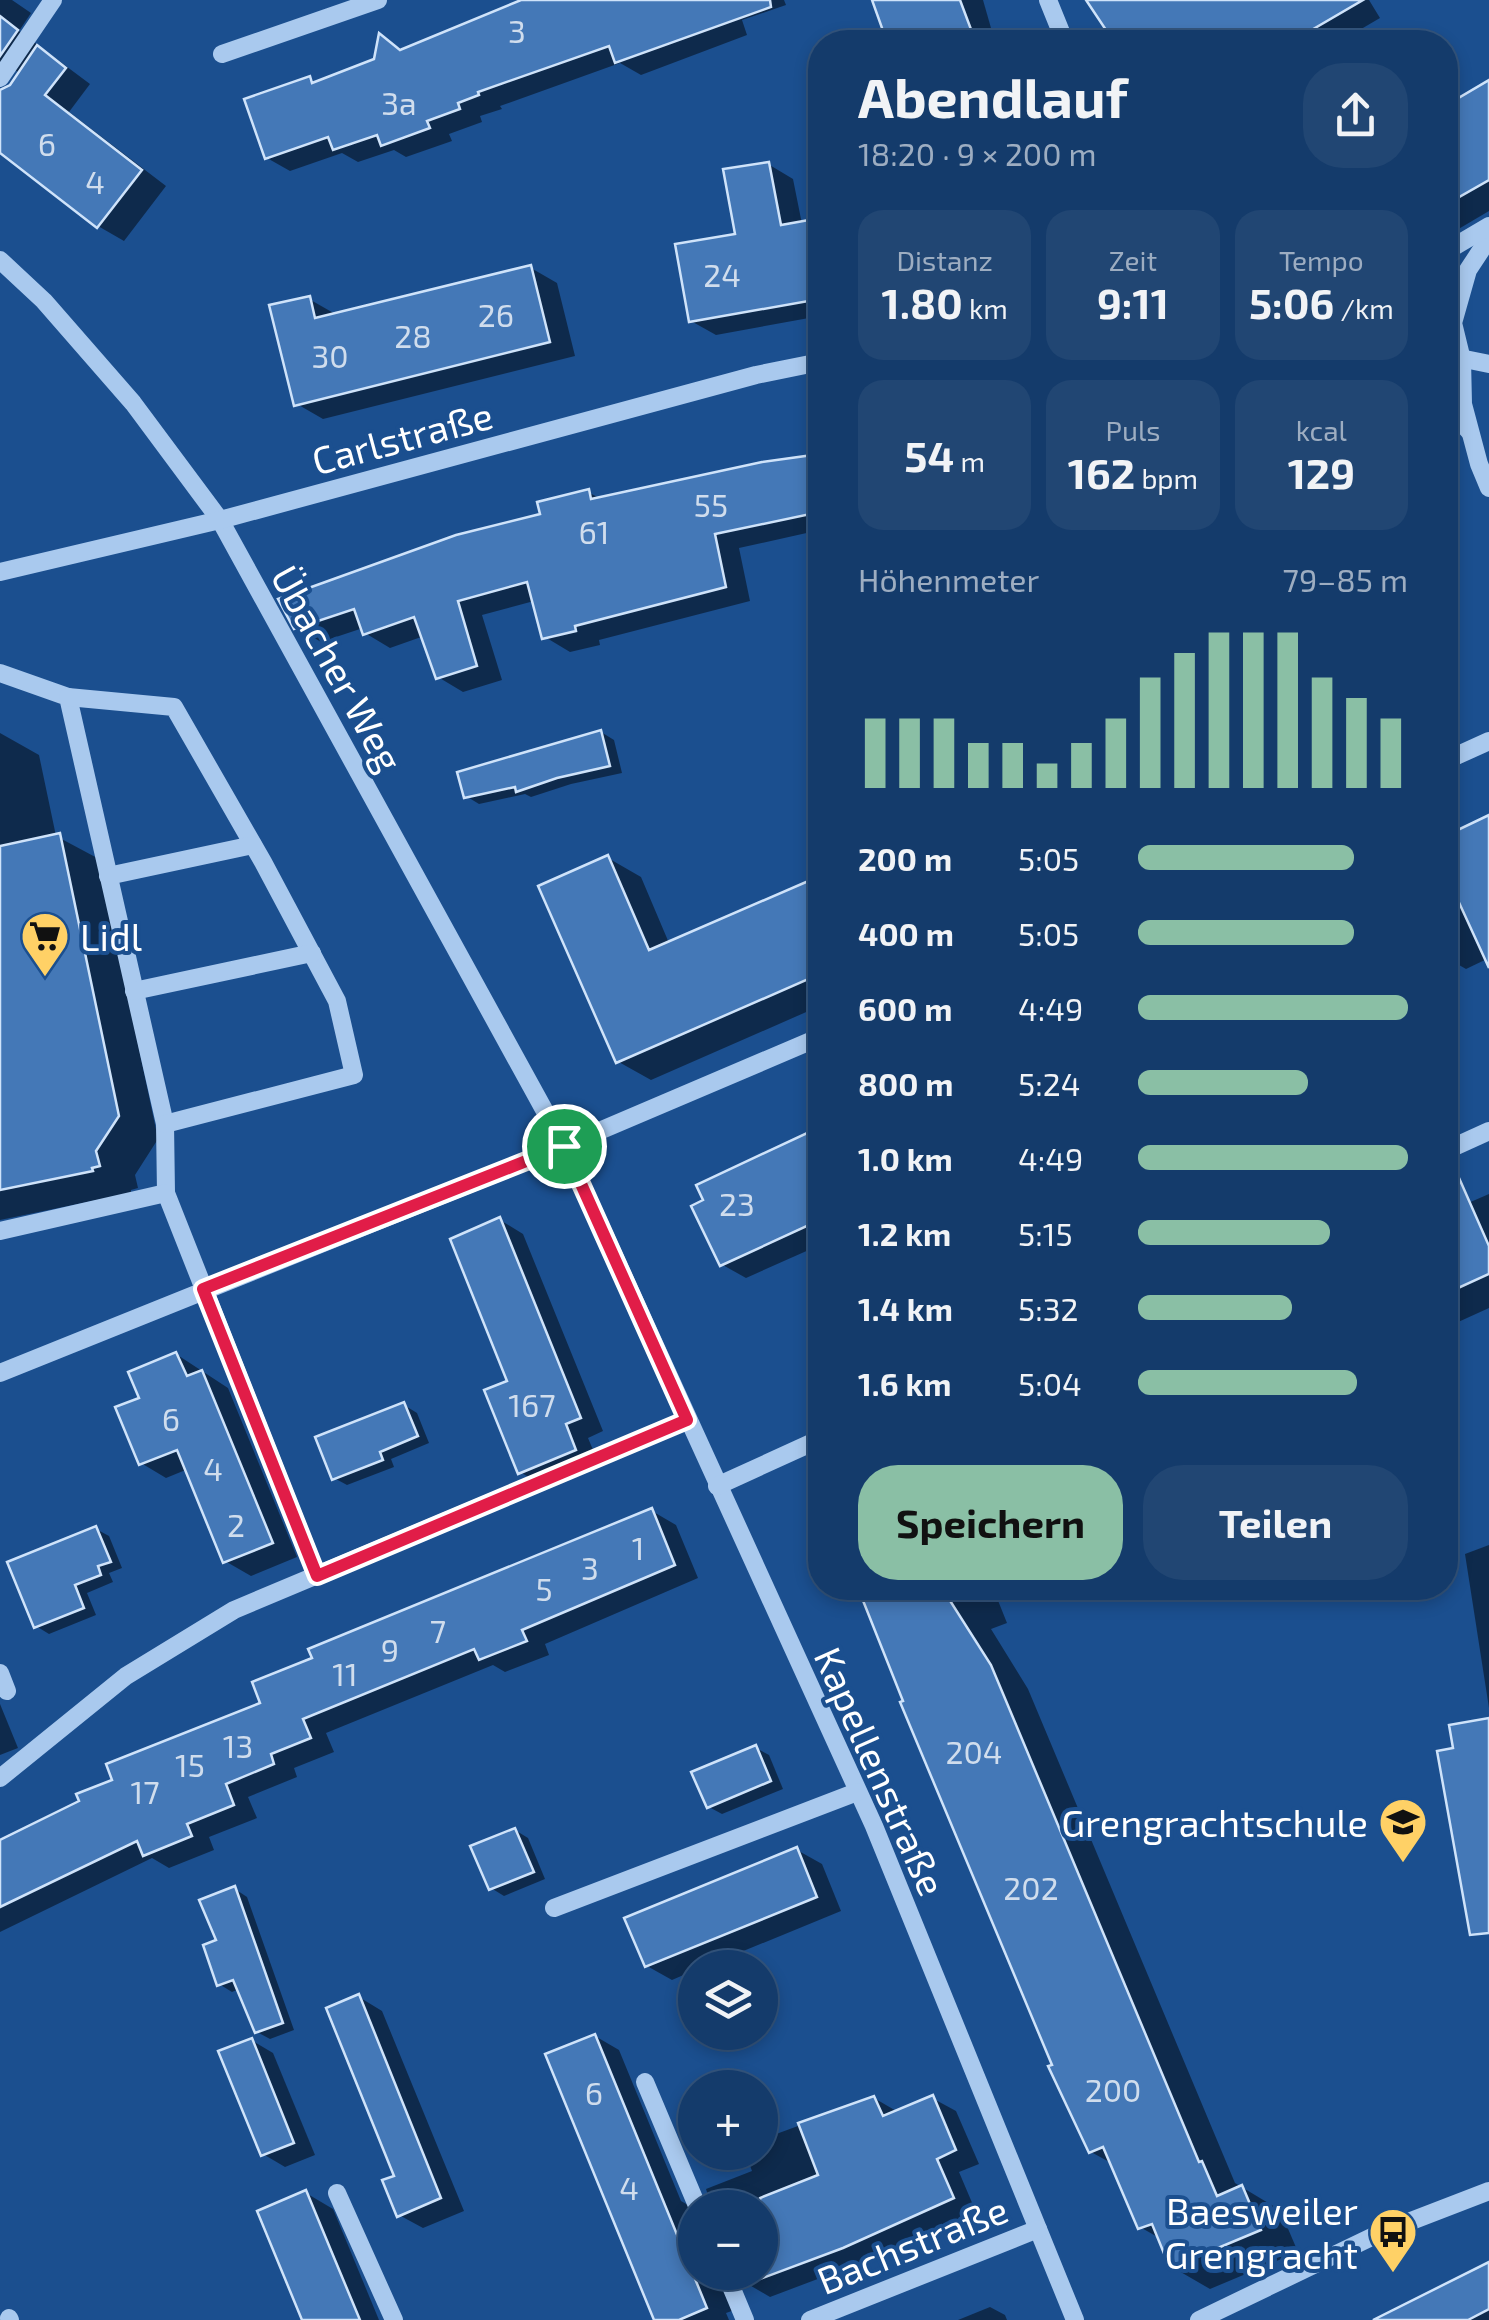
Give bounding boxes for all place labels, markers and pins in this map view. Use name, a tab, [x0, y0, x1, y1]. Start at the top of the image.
supermarket icon: Lidl	[19, 910, 71, 978]
place label: Lidl	[80, 913, 142, 959]
pin	[522, 1104, 607, 1189]
school or university icon: Grengrachtschule	[1377, 1796, 1429, 1864]
place label: Grengrachtschule	[1061, 1799, 1368, 1845]
place label: Baesweiler Grengracht	[1164, 2187, 1358, 2277]
bus stop icon: Baesweiler Grengracht	[1367, 2206, 1419, 2274]

